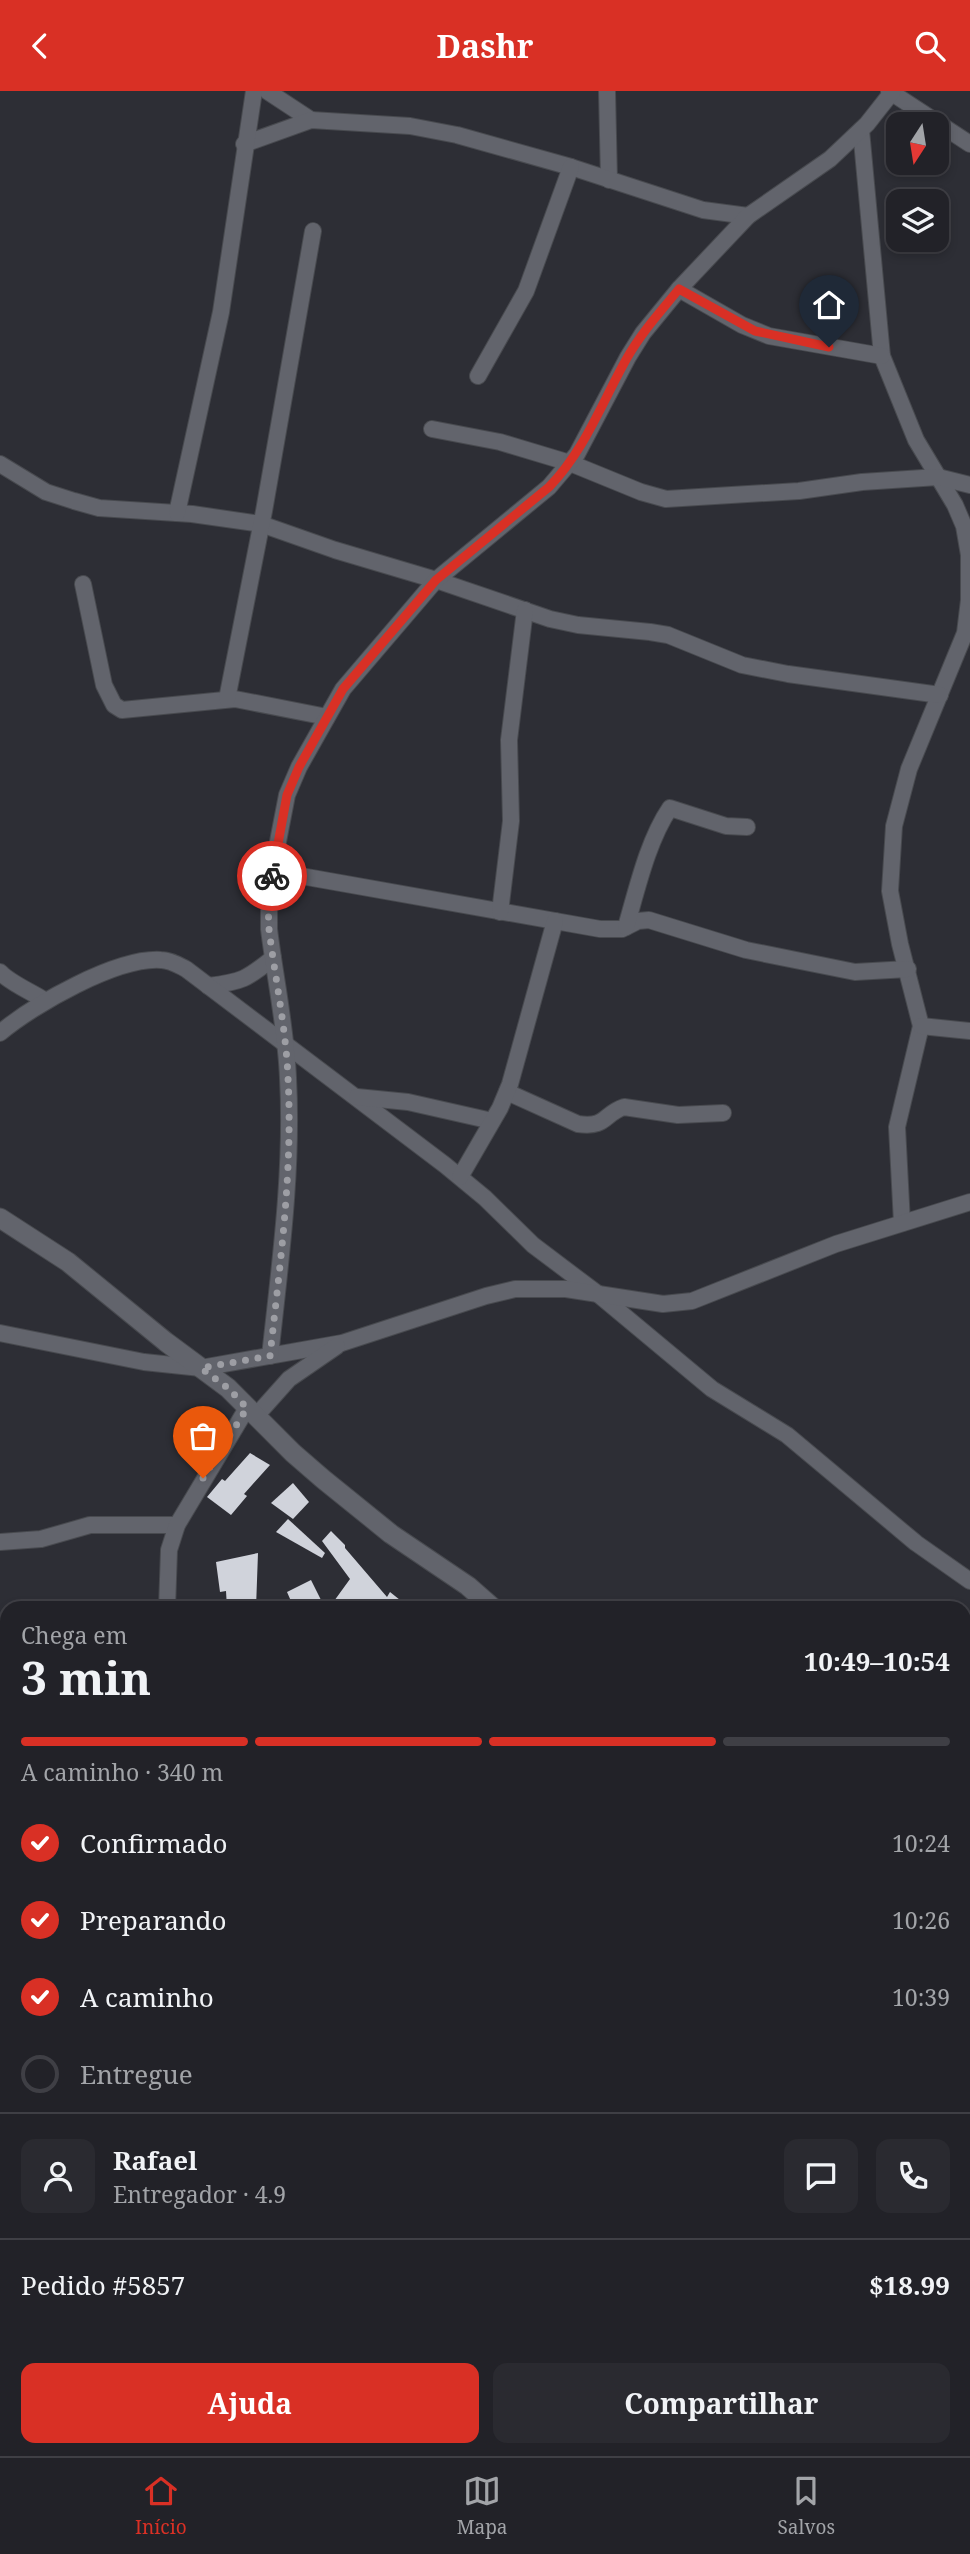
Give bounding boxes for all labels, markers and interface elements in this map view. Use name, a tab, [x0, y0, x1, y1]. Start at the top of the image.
text: Dashr	[436, 24, 534, 67]
icon: back	[21, 27, 59, 65]
icon: search	[911, 27, 949, 65]
north arrow	[886, 112, 948, 175]
map controls	[886, 112, 949, 252]
button: layers	[886, 189, 949, 252]
pin	[799, 275, 859, 347]
icon: home	[810, 286, 848, 324]
courier	[237, 841, 307, 911]
icon: bike	[253, 857, 291, 895]
pin	[173, 1406, 233, 1478]
icon: bag	[184, 1417, 222, 1455]
text: Chega em	[21, 1619, 127, 1651]
text: 10:49–10:54	[804, 1643, 950, 1679]
text: 3 min	[21, 1646, 151, 1708]
text: A caminho · 340 m	[21, 1756, 223, 1788]
icon: check	[21, 1824, 59, 1862]
text: Confirmado	[80, 1825, 227, 1861]
text: 10:24	[892, 1827, 950, 1859]
icon: check	[21, 1901, 59, 1939]
text: Preparando	[80, 1902, 227, 1938]
text: 10:26	[892, 1904, 950, 1936]
icon: check	[21, 1978, 59, 2016]
text: A caminho	[80, 1979, 214, 2015]
text: 10:39	[892, 1981, 950, 2013]
text: Entregue	[80, 2056, 193, 2092]
button: person	[21, 2139, 95, 2213]
button: chat	[784, 2139, 858, 2213]
button: phone	[876, 2139, 950, 2213]
text: Rafael	[113, 2142, 197, 2178]
text: Entregador · 4.9	[113, 2178, 286, 2210]
text: Pedido #5857	[21, 2267, 185, 2303]
text: $18.99	[869, 2267, 950, 2303]
button: Ajuda	[21, 2363, 479, 2443]
button: Compartilhar	[493, 2363, 950, 2443]
tab: Início	[135, 2472, 187, 2540]
tab: Mapa	[457, 2472, 508, 2540]
tab: Salvos	[778, 2472, 835, 2540]

